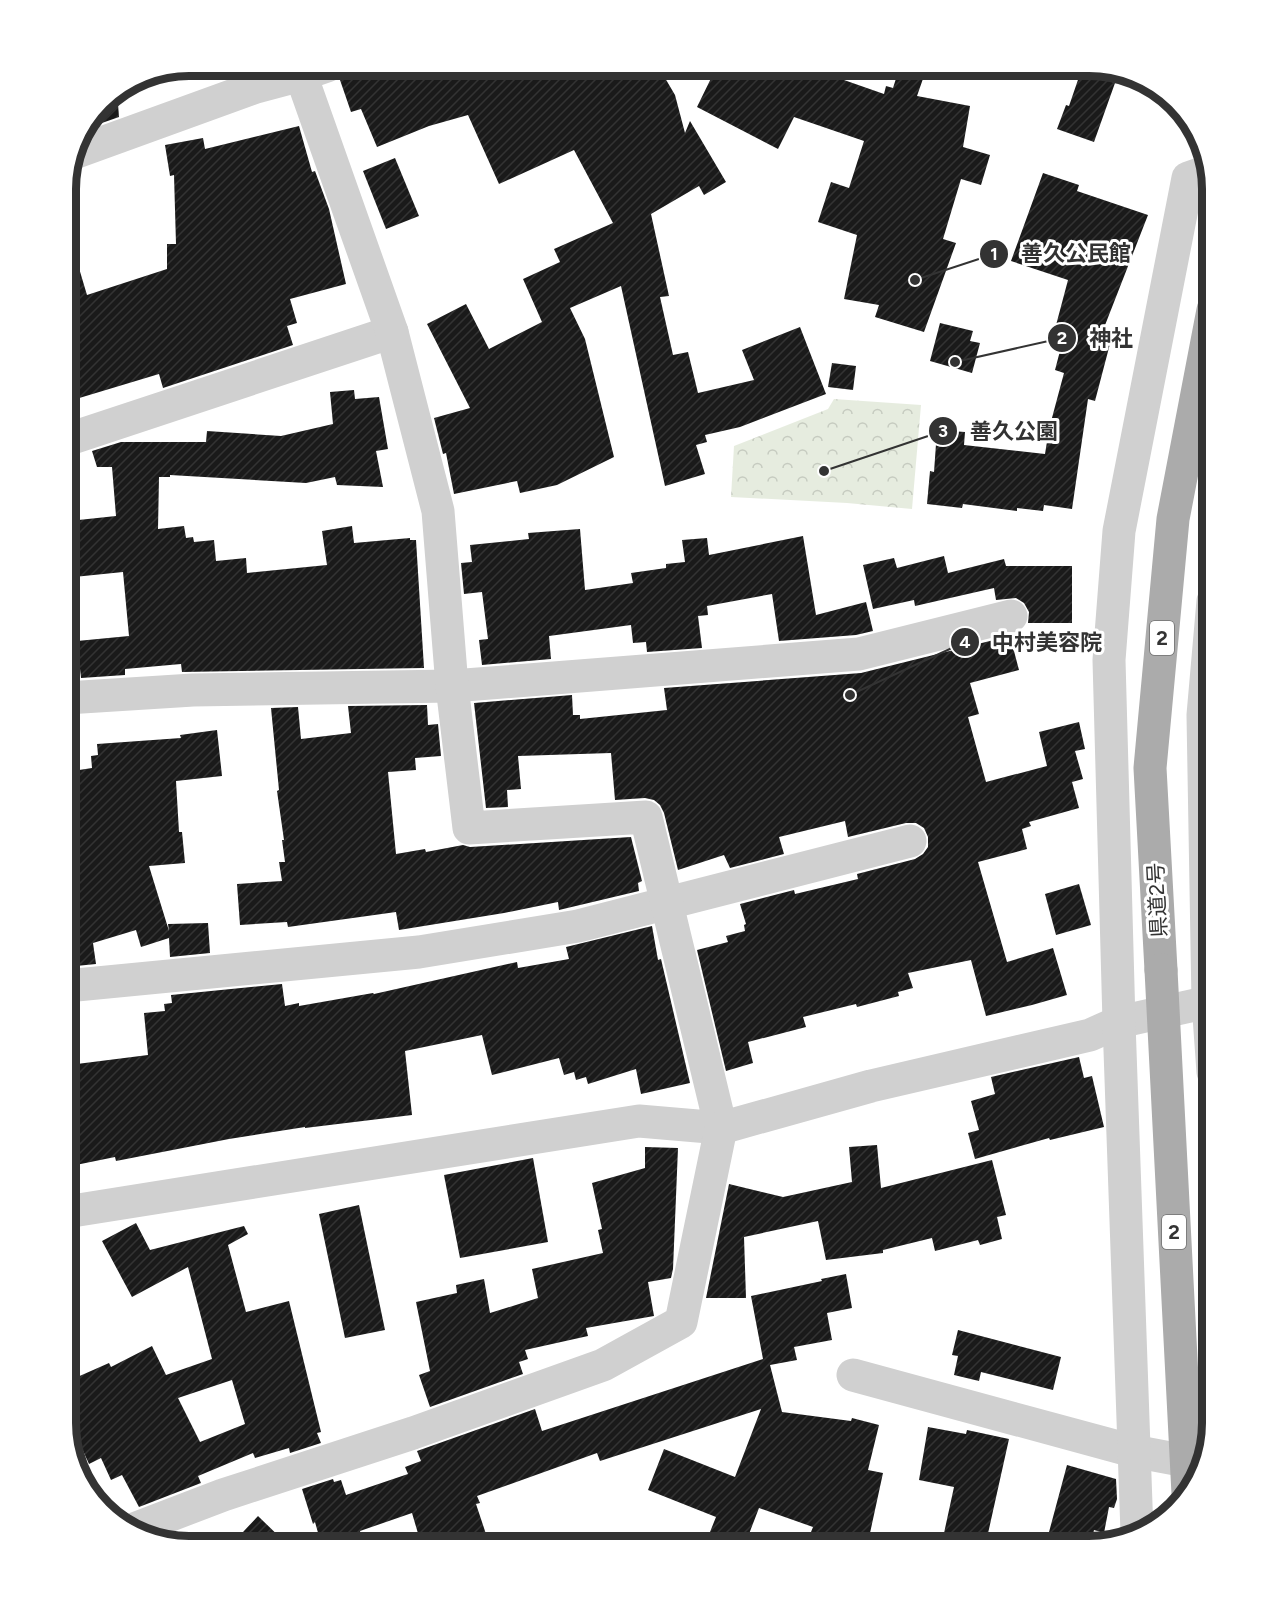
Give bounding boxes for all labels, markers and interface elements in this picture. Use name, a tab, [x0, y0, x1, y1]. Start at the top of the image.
callout: 善久公民館	[979, 234, 1143, 274]
text: 善久公民館	[1021, 240, 1131, 267]
text: 1	[990, 243, 998, 265]
callout: 神社	[1047, 318, 1145, 358]
text: 神社	[1089, 325, 1133, 352]
text: 2	[1057, 327, 1067, 349]
callout: 善久公園	[928, 411, 1070, 451]
text: 善久公園	[970, 418, 1058, 445]
text: 3	[938, 420, 948, 442]
road number: 2	[1150, 621, 1174, 655]
callout: 中村美容院	[950, 622, 1114, 662]
text: 中村美容院	[992, 629, 1102, 656]
text: 4	[959, 631, 971, 653]
street label: 県道2号	[1143, 862, 1171, 938]
road number: 2	[1162, 1215, 1186, 1249]

